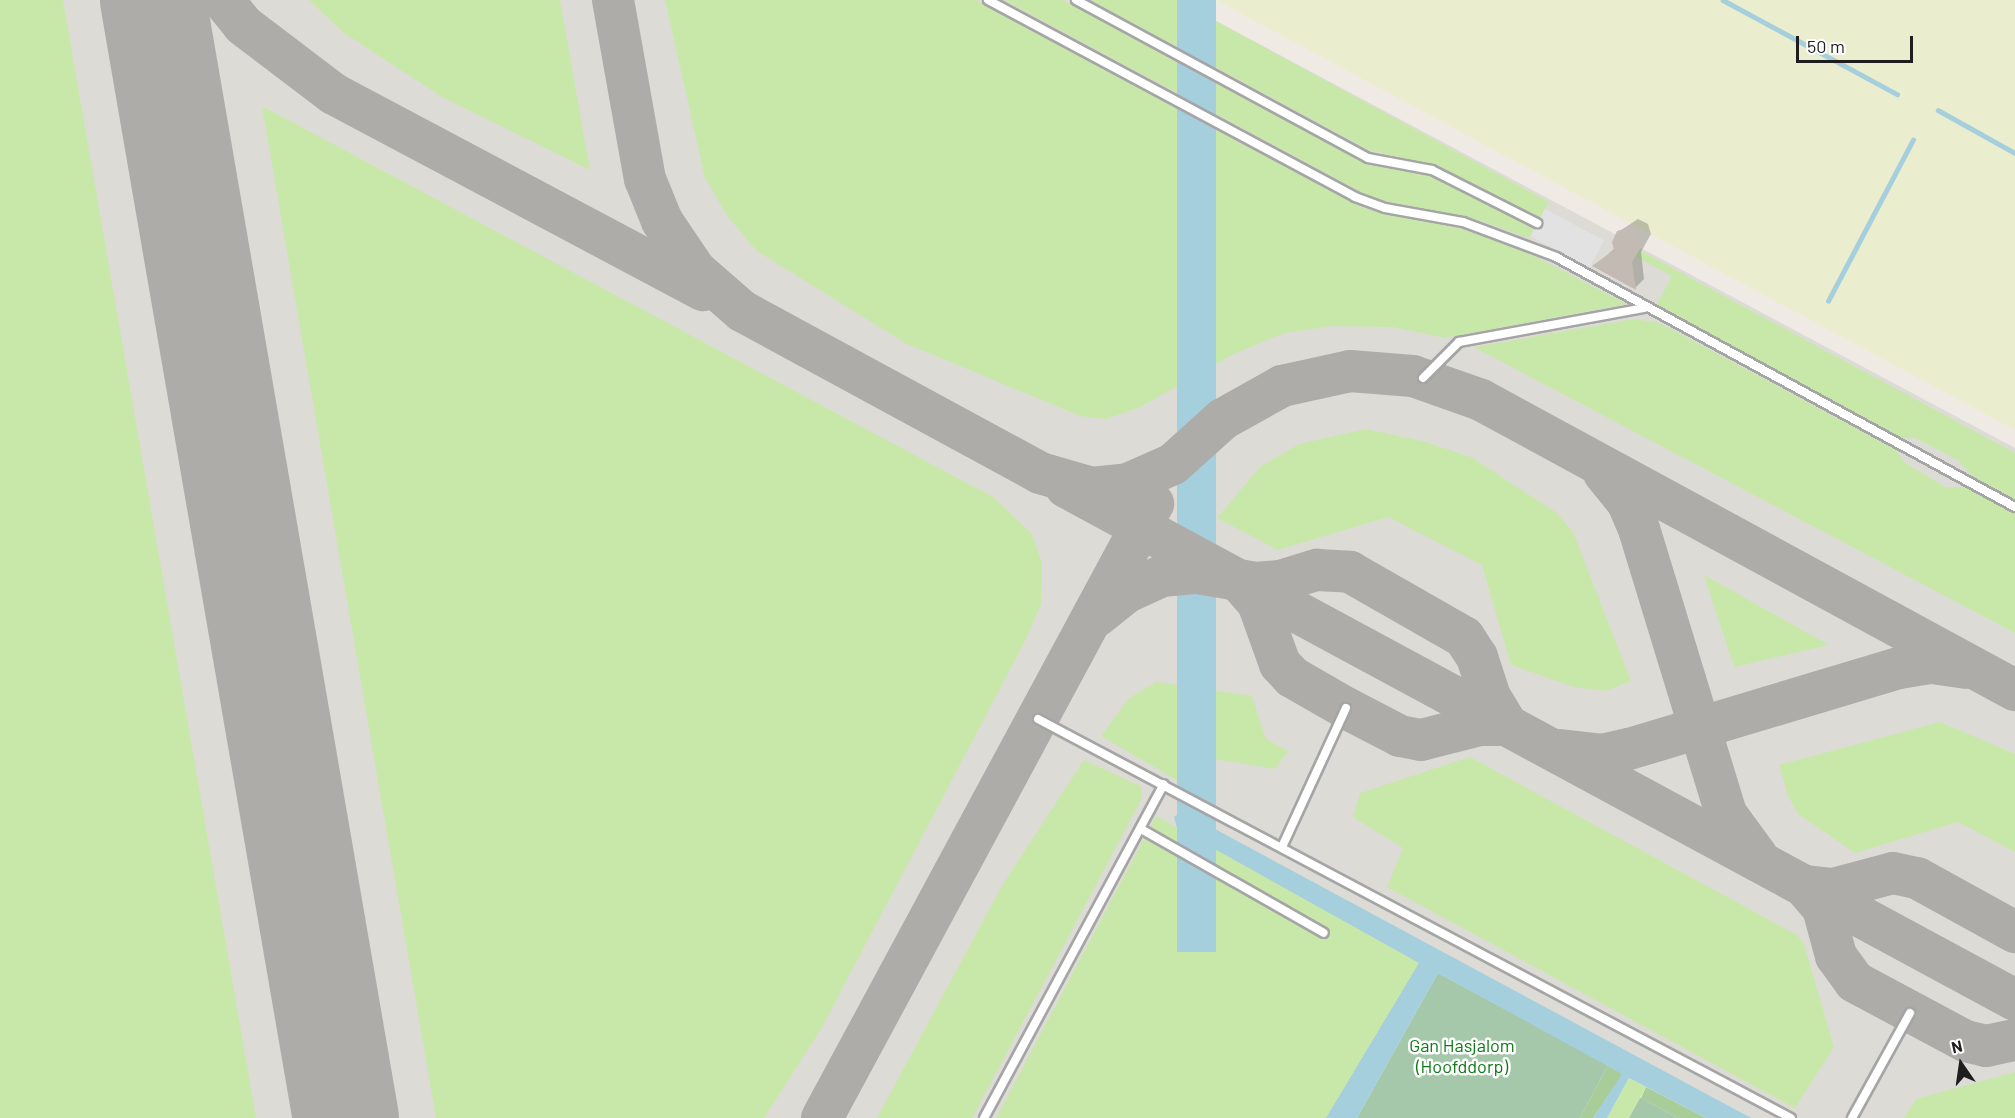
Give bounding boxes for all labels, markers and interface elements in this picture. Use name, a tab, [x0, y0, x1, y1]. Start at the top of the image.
scale bar	[1799, 24, 1916, 62]
text: 50 m	[1807, 35, 1845, 57]
north arrow	[1931, 1034, 1991, 1094]
park label: Gan Hasjalom (Hoofddorp)	[1409, 1035, 1515, 1078]
text: N	[1950, 1036, 1964, 1056]

